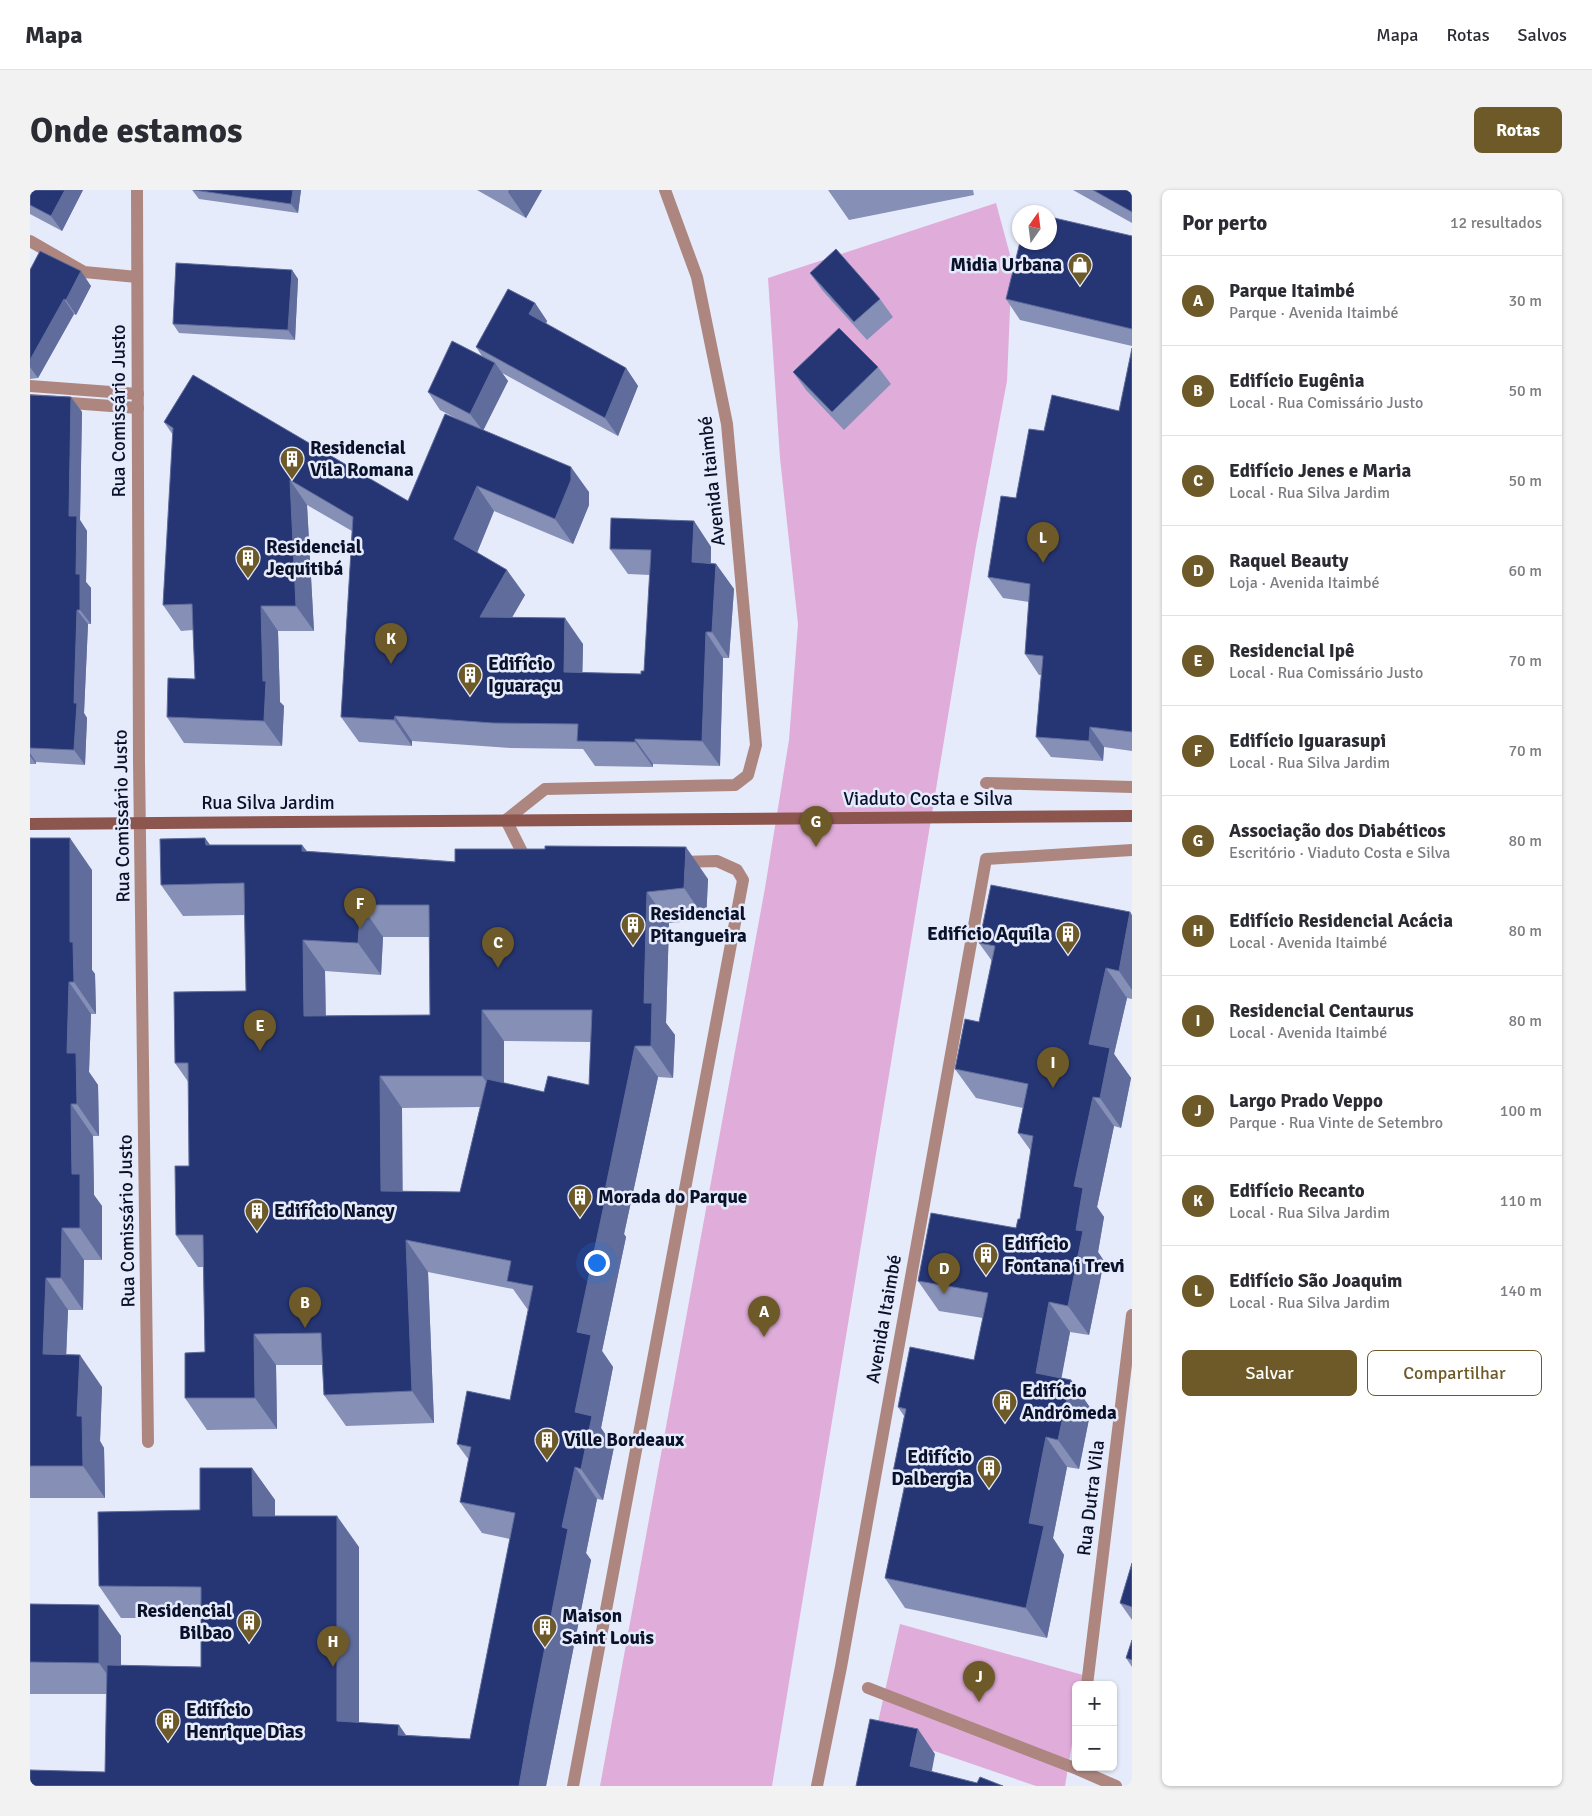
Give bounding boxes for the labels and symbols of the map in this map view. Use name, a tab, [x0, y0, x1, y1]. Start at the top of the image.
north arrow	[1012, 205, 1057, 250]
shop icon: Midia Urbana	[1067, 252, 1093, 286]
place label: Midia Urbana	[950, 253, 1062, 277]
street label: Rua Comissário Justo	[107, 324, 131, 498]
street label: Avenida Itaimbé	[693, 415, 731, 547]
place label: Residencial Vila Romana	[310, 436, 414, 482]
building icon: Residencial Vila Romana	[279, 446, 305, 480]
pin: L	[1027, 522, 1059, 563]
place label: Residencial Jequitibá	[266, 535, 362, 581]
building icon: Residencial Jequitibá	[235, 545, 261, 579]
pin: K	[375, 623, 407, 664]
place label: Edifício Iguaraçu	[488, 652, 561, 698]
building icon: Edifício Iguaraçu	[457, 662, 483, 696]
street label: Rua Comissário Justo	[108, 729, 136, 903]
street label: Viaduto Costa e Silva	[843, 787, 1013, 811]
street label: Rua Silva Jardim	[201, 791, 335, 815]
pin: G	[800, 806, 832, 847]
pin: F	[344, 888, 376, 929]
place label: Residencial Pitangueira	[650, 902, 747, 948]
building icon: Residencial Pitangueira	[620, 912, 646, 946]
building icon: Edifício Aquila	[1055, 921, 1081, 955]
place label: Edifício Aquila	[927, 922, 1050, 946]
pin: C	[482, 927, 514, 968]
pin: E	[244, 1010, 276, 1051]
pin: I	[1037, 1047, 1069, 1088]
street label: Rua Comissário Justo	[113, 1134, 141, 1308]
building icon: Morada do Parque	[567, 1184, 593, 1218]
place label: Morada do Parque	[598, 1185, 747, 1209]
building icon: Edifício Nancy	[244, 1198, 270, 1232]
place label: Edifício Nancy	[274, 1199, 395, 1223]
place label: Edifício Fontana i Trevi	[1004, 1232, 1125, 1278]
building icon: Edifício Fontana i Trevi	[973, 1242, 999, 1276]
your location	[584, 1250, 610, 1276]
street label: Avenida Itaimbé	[861, 1253, 907, 1385]
pin: D	[928, 1253, 960, 1294]
pin: B	[289, 1287, 321, 1328]
pin: A	[748, 1296, 780, 1337]
place label: Edifício Andrômeda	[1022, 1379, 1117, 1425]
building icon: Edifício Andrômeda	[992, 1389, 1018, 1423]
building icon: Ville Bordeaux	[534, 1427, 560, 1461]
place label: Ville Bordeaux	[564, 1428, 685, 1452]
street label: Rua Dutra Vila	[1072, 1439, 1110, 1557]
place label: Edifício Dalbergia	[891, 1445, 972, 1491]
building icon: Edifício Dalbergia	[976, 1455, 1002, 1489]
place label: Residencial Bilbao	[136, 1599, 232, 1645]
place label: Maison Saint Louis	[562, 1604, 654, 1650]
building icon: Residencial Bilbao	[236, 1609, 262, 1643]
building icon: Maison Saint Louis	[532, 1614, 558, 1648]
pin: H	[317, 1626, 349, 1667]
pin: J	[963, 1661, 995, 1702]
place label: Edifício Henrique Dias	[186, 1698, 303, 1744]
building icon: Edifício Henrique Dias	[155, 1708, 181, 1742]

